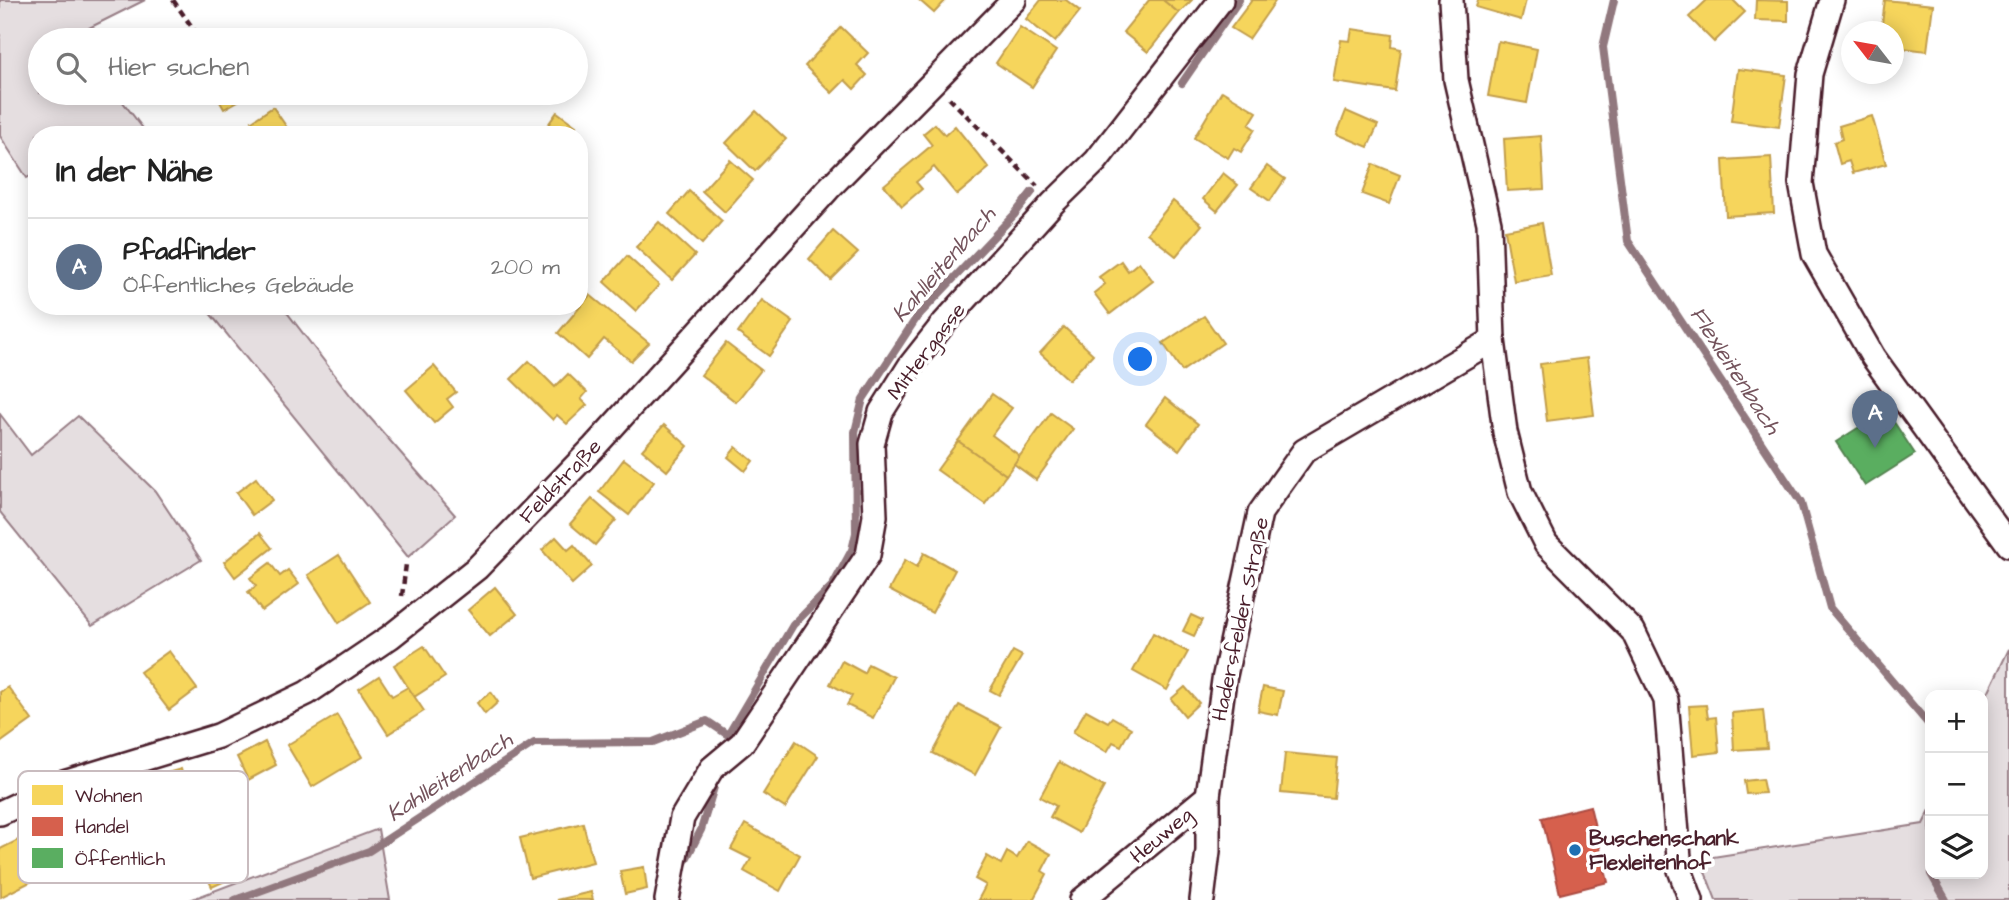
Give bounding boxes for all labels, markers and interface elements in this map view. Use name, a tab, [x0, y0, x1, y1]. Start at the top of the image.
north arrow	[1841, 21, 1904, 84]
search box	[28, 28, 588, 105]
icon: search	[52, 48, 90, 86]
text: Hier suchen	[108, 49, 249, 85]
text: In der Nähe	[56, 151, 213, 193]
water label: Kahlleitenbach	[884, 199, 1004, 329]
text: Pfadfinder	[123, 233, 256, 269]
text: A	[72, 251, 86, 283]
text: 200 m	[491, 251, 560, 283]
text: Öffentliches Gebäude	[123, 269, 354, 301]
street label: Mittergasse	[880, 297, 974, 407]
water label: Flexleitenbach	[1682, 301, 1789, 442]
your location	[1123, 342, 1157, 376]
pin: A	[1852, 390, 1898, 448]
street label: Feldstraße	[513, 433, 608, 530]
street label: Hadersfelder Straße	[1205, 515, 1276, 724]
map controls	[1925, 690, 1988, 879]
button: +	[1925, 690, 1988, 753]
water label: Kahlleitenbach	[380, 723, 520, 829]
button: −	[1925, 753, 1988, 816]
legend	[18, 771, 248, 883]
text: Wohnen	[75, 783, 142, 810]
street label: Heuweg	[1124, 800, 1200, 872]
text: Handel	[75, 814, 129, 841]
button: layers	[1925, 816, 1988, 879]
place label: Buschenschank Flexleitenhof	[1589, 824, 1739, 877]
marker: Buschenschank Flexleitenhof	[1567, 842, 1583, 858]
text: Öffentlich	[75, 846, 166, 873]

